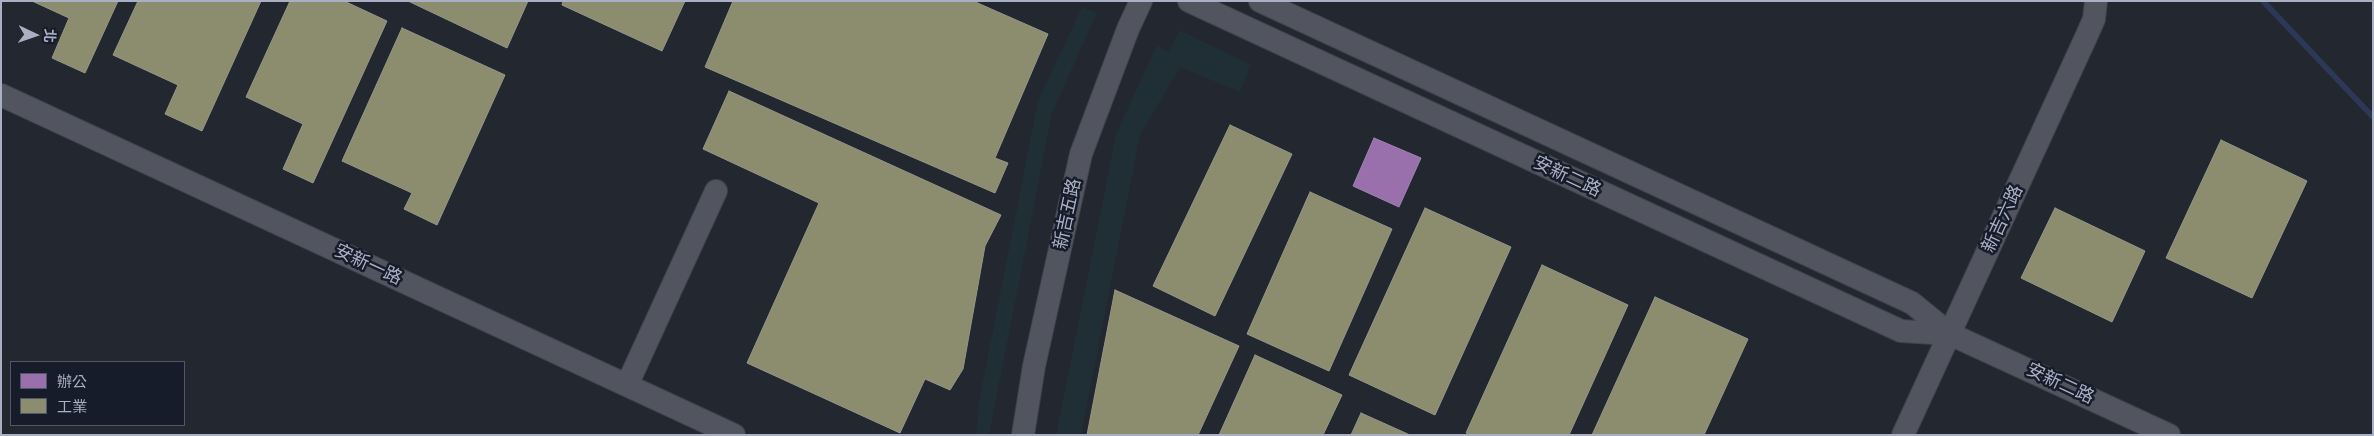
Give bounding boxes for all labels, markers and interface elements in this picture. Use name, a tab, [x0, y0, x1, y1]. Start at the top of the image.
north arrow	[10, 10, 60, 60]
text: 北	[42, 28, 58, 43]
street label: 安新二路	[1530, 152, 1604, 202]
street label: 新吉五路	[1050, 177, 1086, 251]
street label: 新吉六路	[1978, 182, 2028, 256]
street label: 安新一路	[331, 240, 405, 290]
street label: 安新二路	[2023, 359, 2097, 409]
legend	[10, 361, 185, 426]
text: 辦公	[57, 373, 87, 390]
text: 工業	[57, 398, 87, 415]

